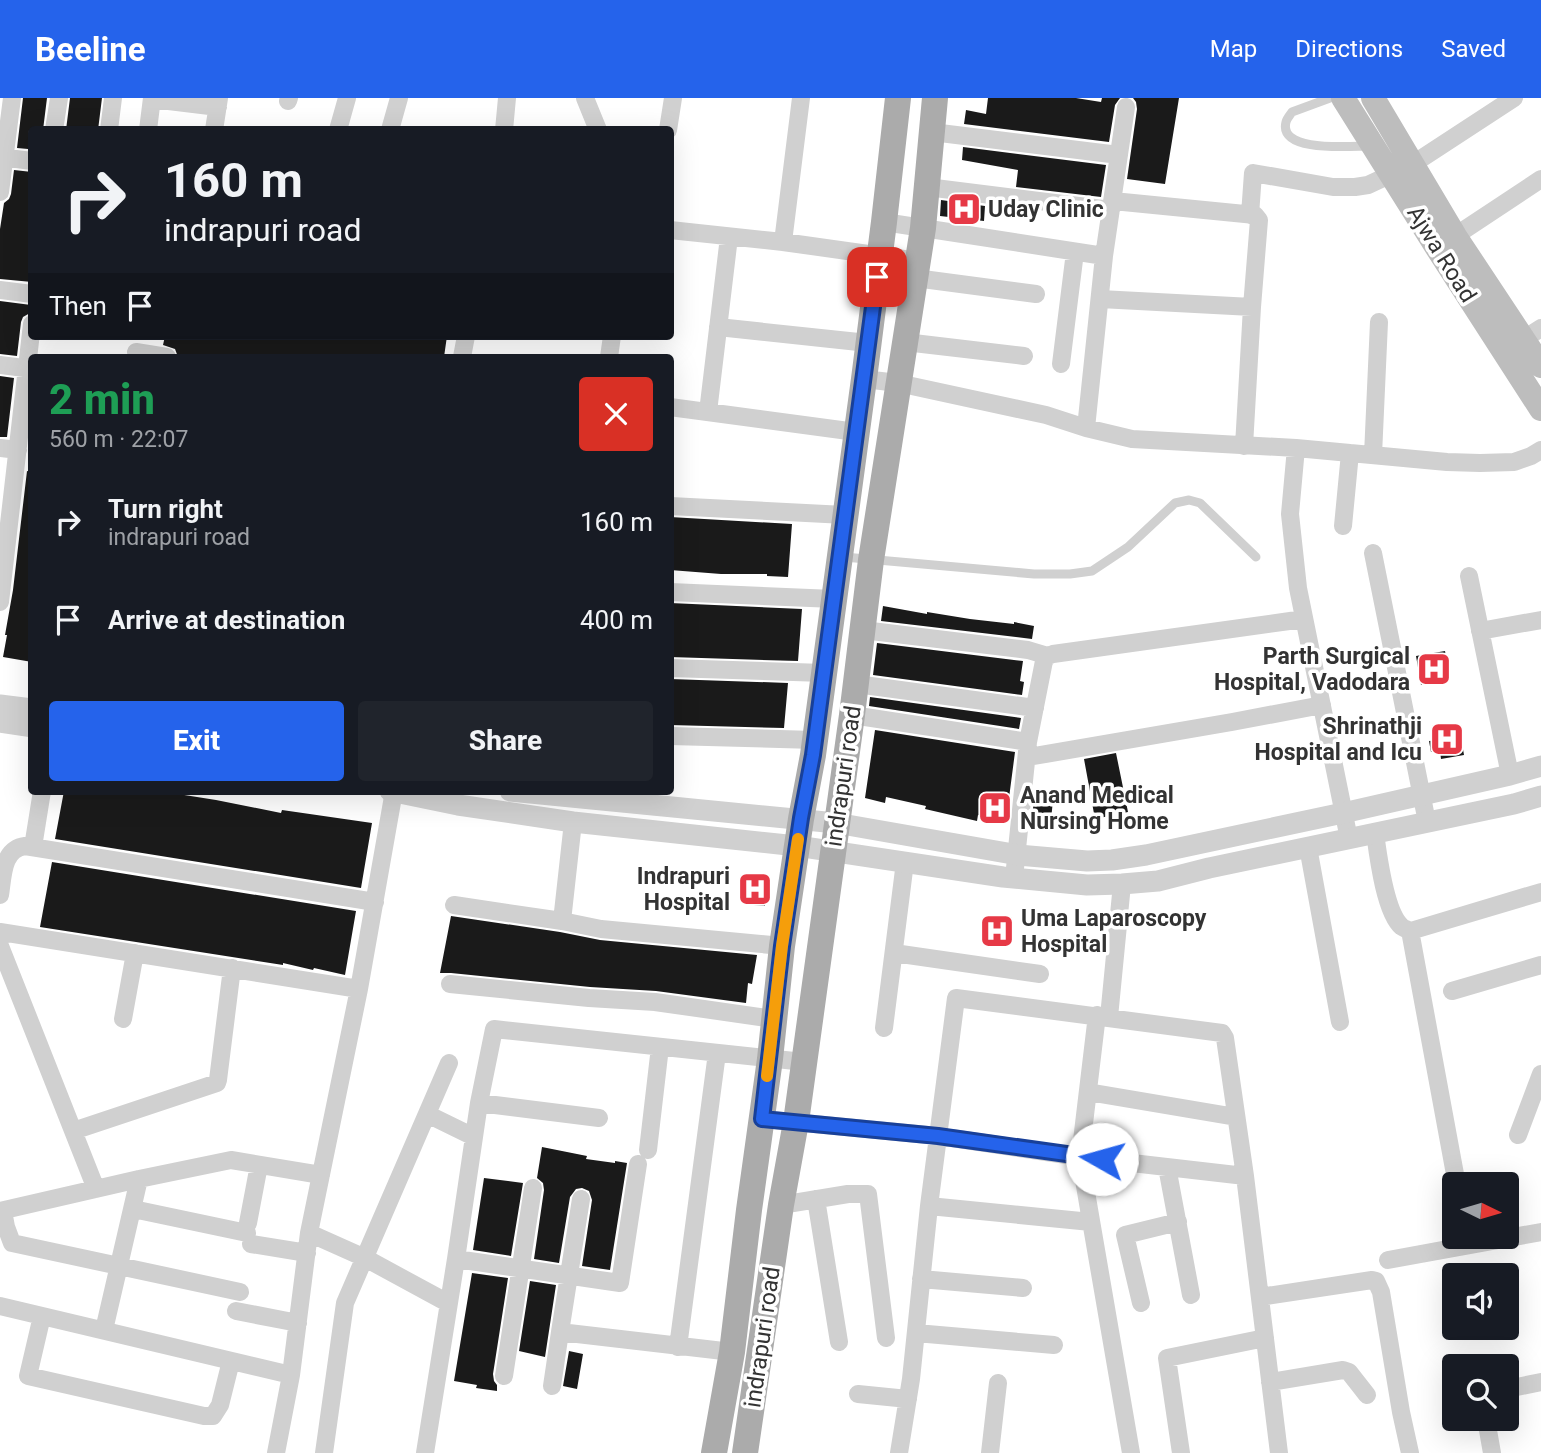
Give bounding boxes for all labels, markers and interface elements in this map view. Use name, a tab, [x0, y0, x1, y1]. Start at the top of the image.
text: Beeline	[35, 30, 146, 69]
text: Map	[1210, 35, 1257, 63]
text: Directions	[1295, 35, 1403, 63]
text: Saved	[1441, 35, 1506, 63]
text: 160 m	[164, 152, 303, 209]
icon: right	[49, 154, 140, 245]
hospital icon: Uday Clinic	[945, 190, 983, 228]
place label: Uday Clinic	[988, 196, 1104, 223]
street label: Ajwa Road	[1401, 201, 1482, 308]
text: indrapuri road	[164, 211, 362, 249]
pin	[847, 247, 907, 307]
icon: arrive	[858, 258, 896, 296]
icon: arrive	[121, 287, 159, 325]
text: Then	[49, 291, 107, 321]
text: 2 min	[49, 375, 155, 424]
button: close	[579, 377, 653, 451]
text: 560 m · 22:07	[49, 426, 188, 453]
text: Turn right	[108, 494, 223, 524]
icon: right	[49, 503, 87, 541]
text: 160 m	[580, 507, 653, 537]
text: indrapuri road	[108, 524, 250, 551]
icon: arrive	[49, 601, 87, 639]
text: Arrive at destination	[108, 605, 345, 635]
text: 400 m	[580, 605, 653, 635]
place label: Parth Surgical Hospital, Vadodara	[1214, 643, 1410, 696]
hospital icon: Parth Surgical Hospital, Vadodara	[1415, 650, 1453, 688]
button: Exit	[49, 701, 344, 781]
button: Share	[358, 701, 653, 781]
street label: indrapuri road	[820, 704, 867, 848]
place label: Shrinathji Hospital and Icu	[1255, 713, 1422, 766]
hospital icon: Shrinathji Hospital and Icu	[1428, 720, 1466, 758]
place label: Anand Medical Nursing Home	[1020, 782, 1174, 835]
hospital icon: Anand Medical Nursing Home	[976, 789, 1014, 827]
place label: Indrapuri Hospital	[637, 863, 730, 916]
hospital icon: Indrapuri Hospital	[736, 870, 774, 908]
place label: Uma Laparoscopy Hospital	[1021, 905, 1207, 958]
hospital icon: Uma Laparoscopy Hospital	[978, 912, 1016, 950]
position arrow	[1065, 1122, 1139, 1196]
north arrow	[1442, 1172, 1519, 1250]
map controls	[1442, 1172, 1519, 1431]
button: sound	[1442, 1263, 1519, 1340]
street label: indrapuri road	[739, 1265, 786, 1409]
button: search	[1442, 1354, 1519, 1431]

